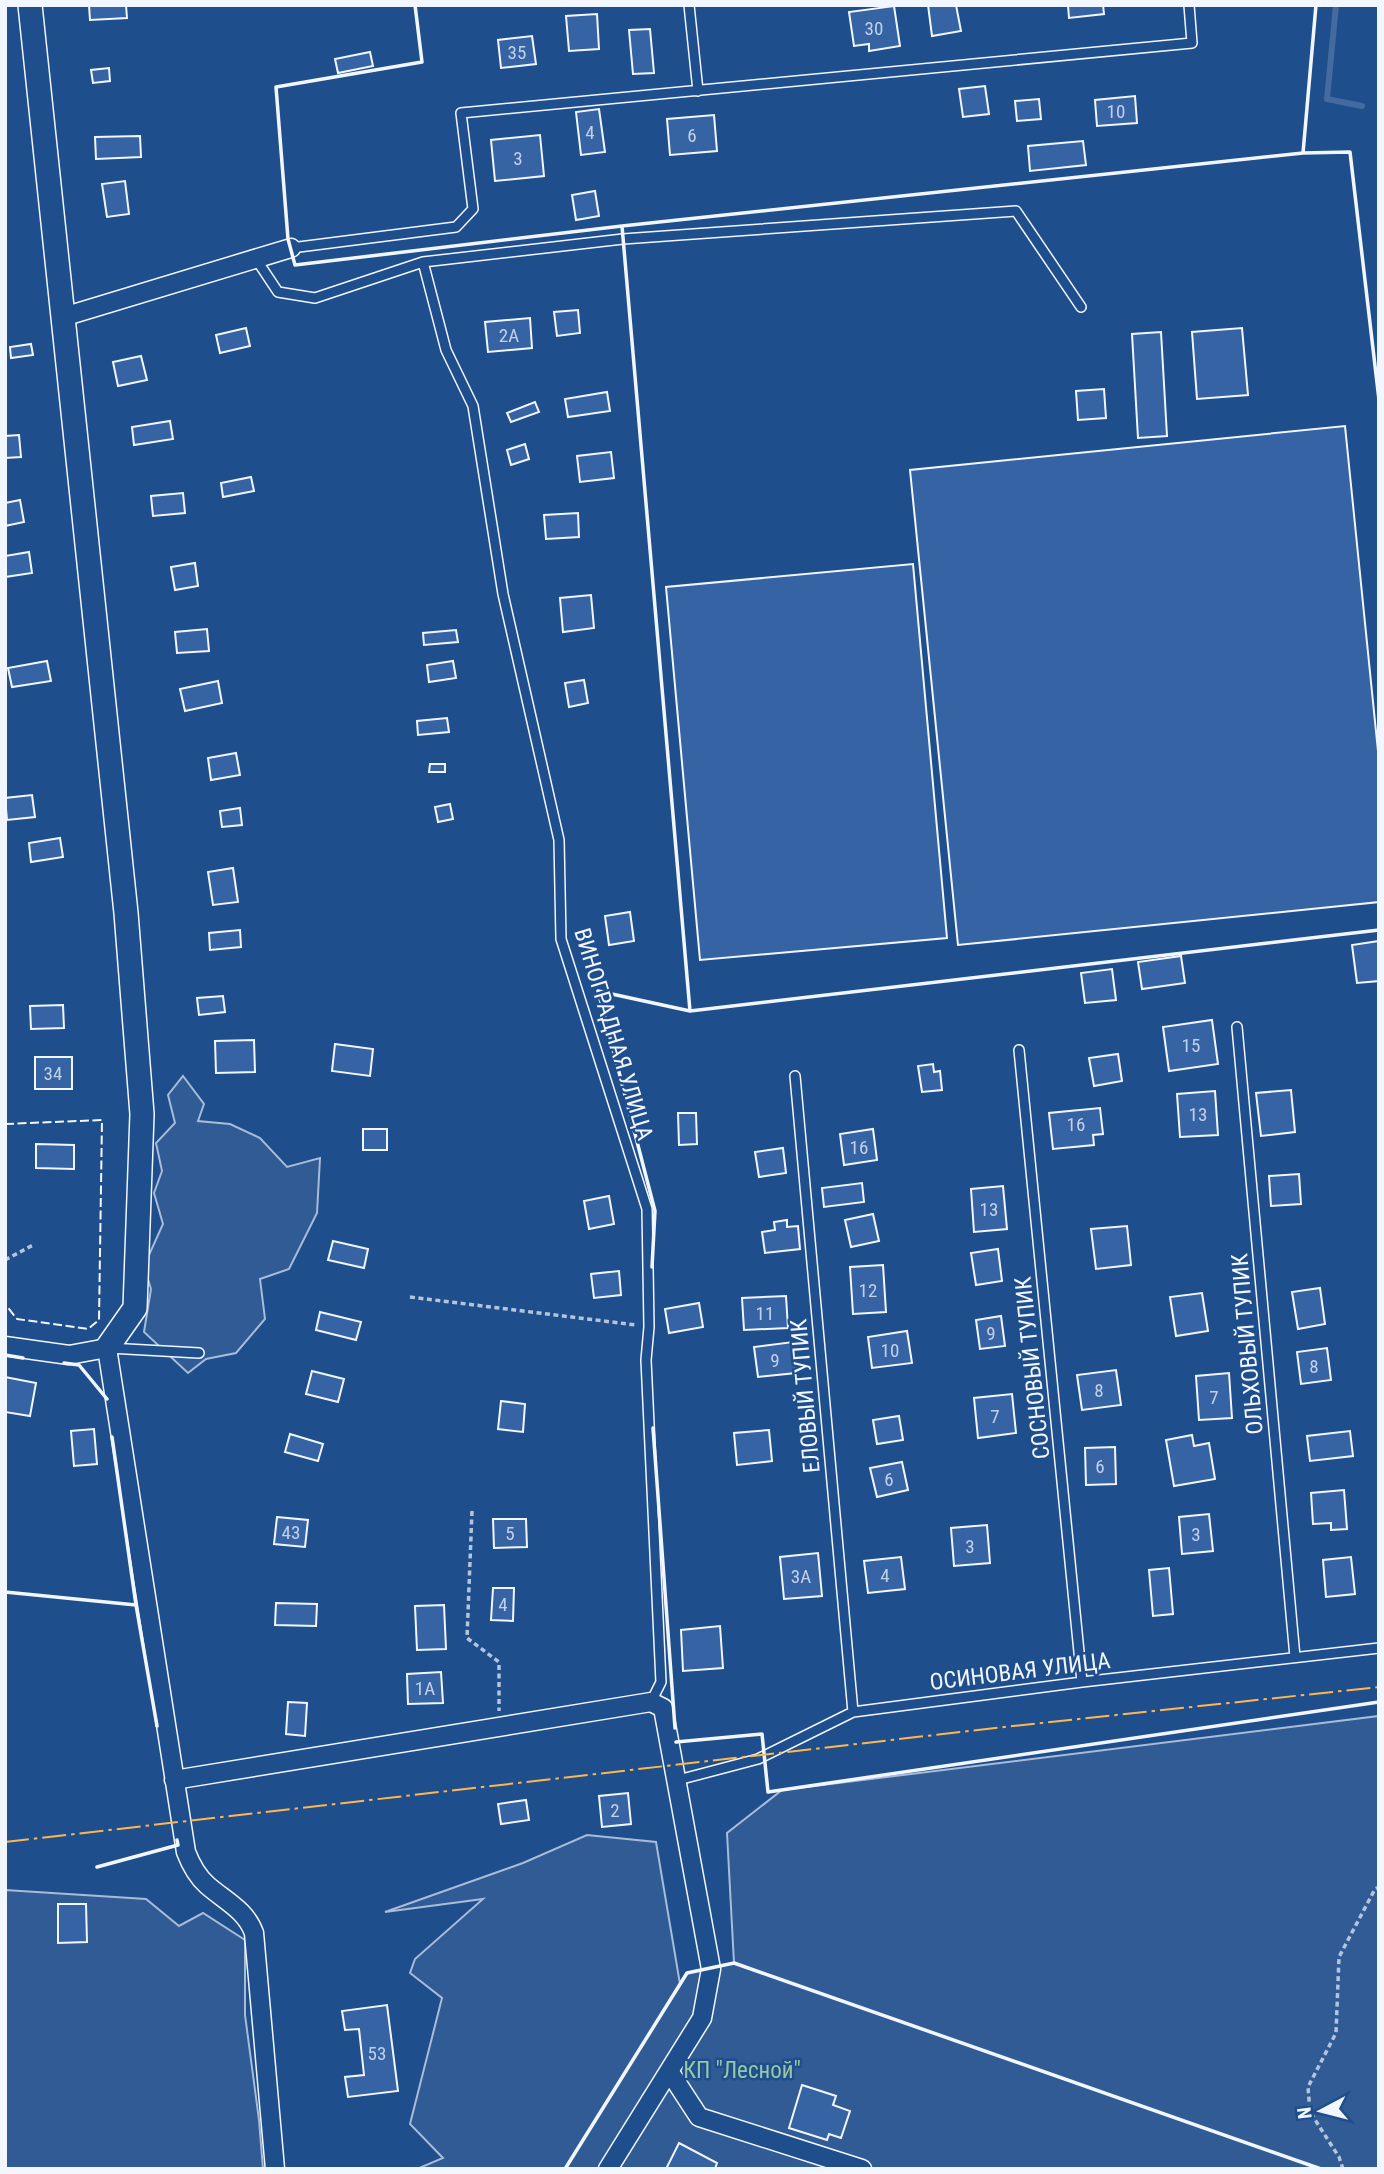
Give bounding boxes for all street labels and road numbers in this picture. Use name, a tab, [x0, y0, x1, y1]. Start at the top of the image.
street label: ВИНОГРАДНАЯ УЛИЦА	[568, 925, 659, 1144]
street label: ОЛЬХОВЫЙ ТУПИК	[1225, 1252, 1269, 1436]
street label: СОСНОВЫЙ ТУПИК	[1009, 1275, 1055, 1460]
street label: ЕЛОВЫЙ ТУПИК	[784, 1318, 826, 1474]
street label: ОСИНОВАЯ УЛИЦА	[928, 1647, 1112, 1696]

